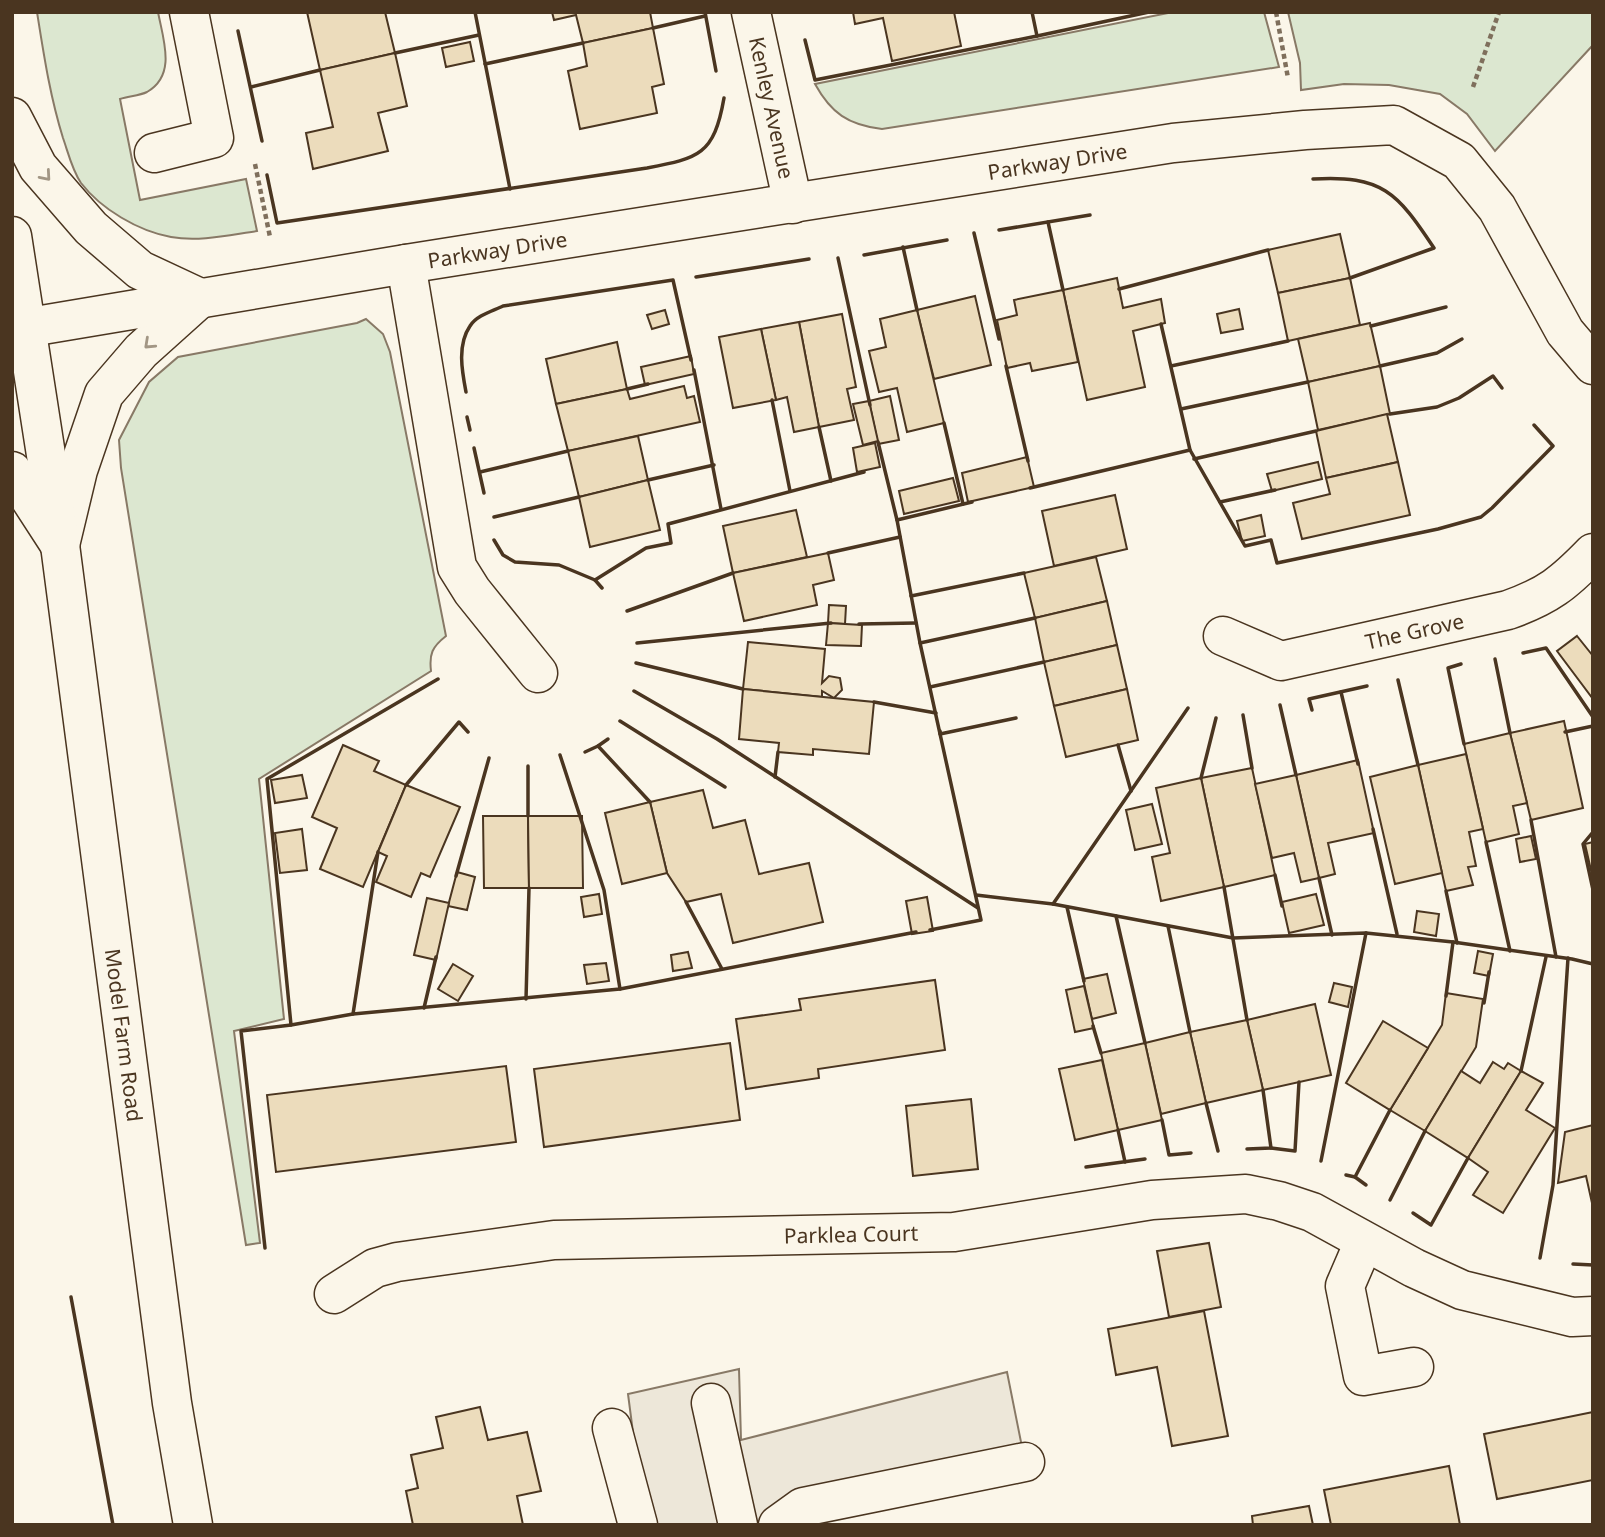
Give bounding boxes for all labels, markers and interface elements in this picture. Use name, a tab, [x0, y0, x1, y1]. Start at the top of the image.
street label: Kenley Avenue	[743, 34, 801, 181]
street label: Parkway Drive	[986, 136, 1129, 186]
one-way arrow	[38, 168, 50, 181]
street label: Parkway Drive	[426, 225, 569, 274]
one-way arrow	[144, 335, 157, 348]
street label: The Grove	[1362, 606, 1467, 656]
street label: Model Farm Road	[99, 947, 149, 1123]
street label: Parklea Court	[784, 1219, 919, 1249]

